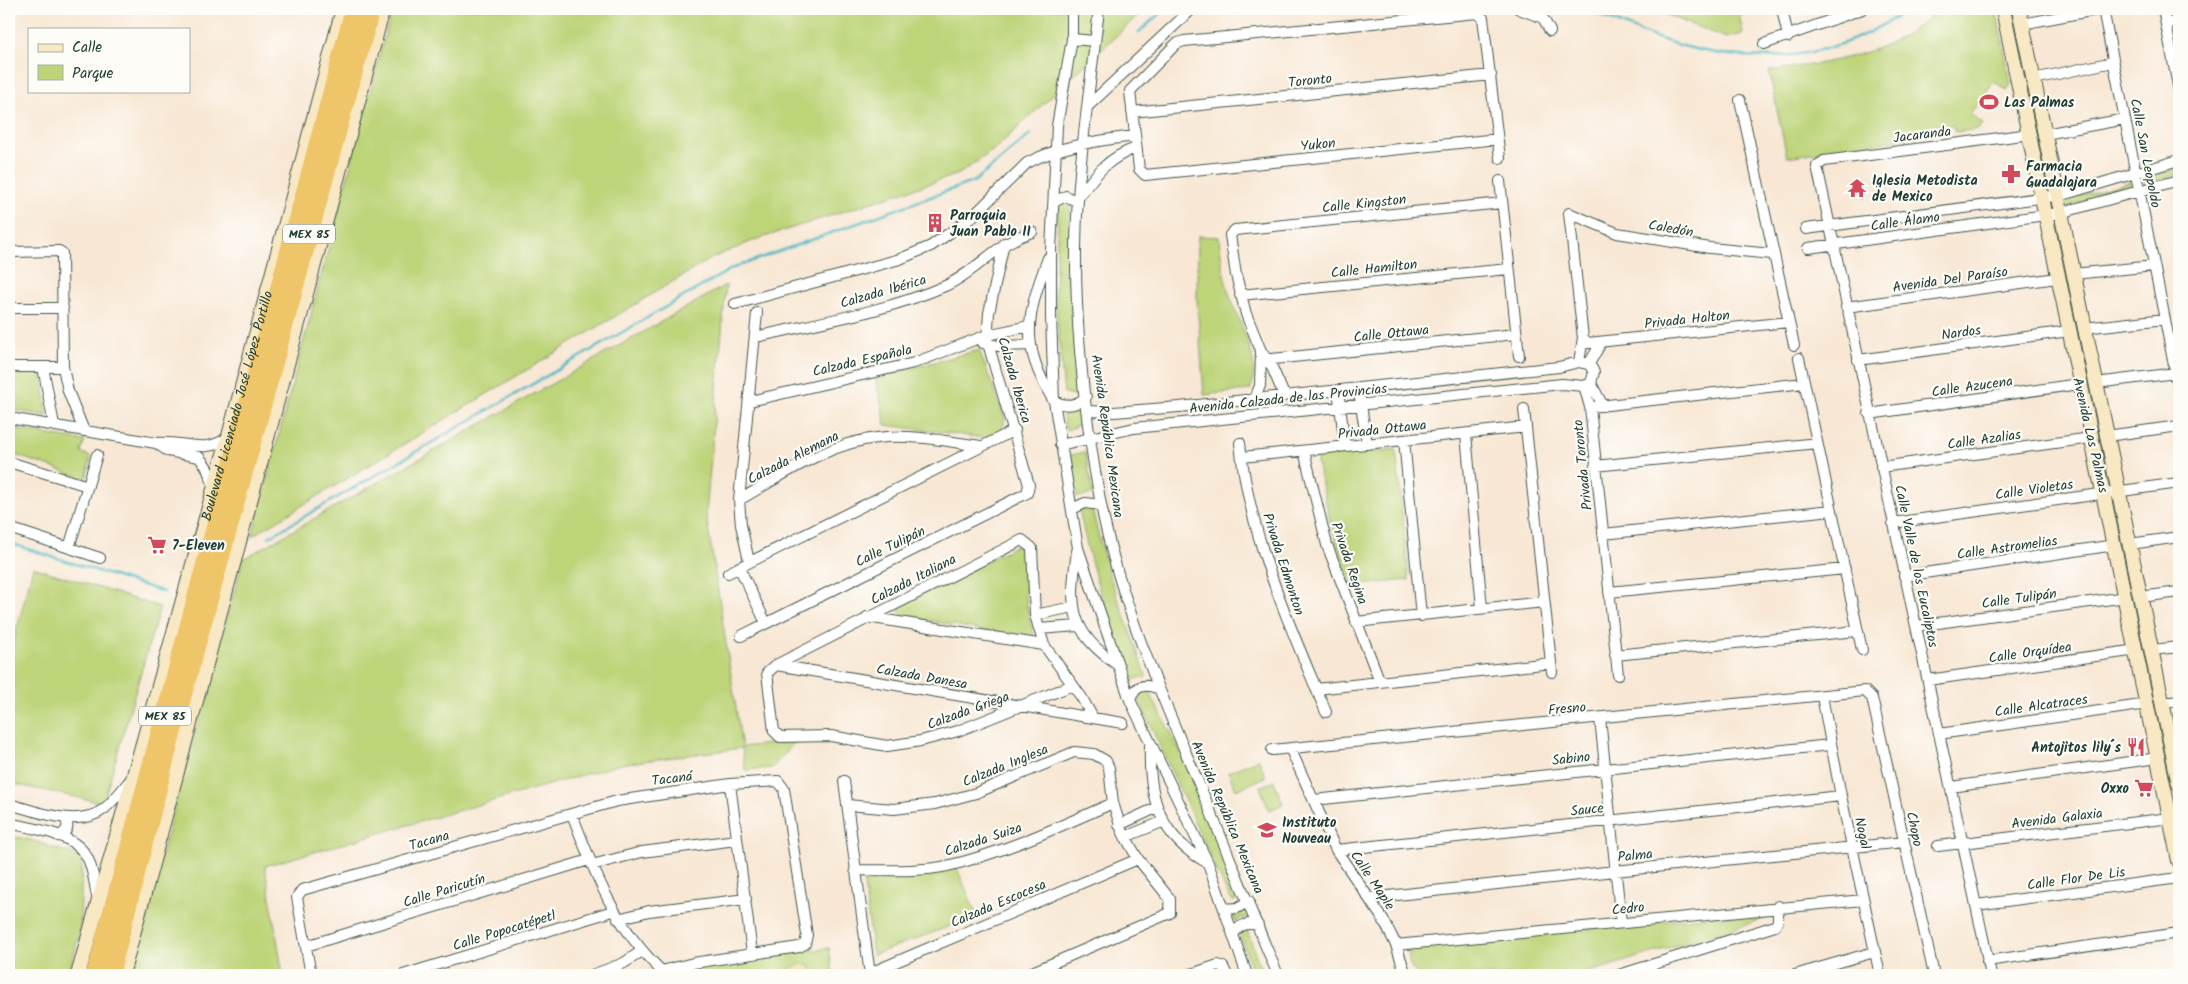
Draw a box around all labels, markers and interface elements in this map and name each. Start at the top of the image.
legend [28,28,190,92]
text: Calle [72,36,102,60]
text: Parque [72,62,113,86]
street label: Toronto [1287,68,1333,94]
sports icon: Las Palmas [1978,91,2000,113]
place label: Las Palmas [2004,92,2075,114]
street label: Calle San Leopoldo [2124,97,2166,210]
street label: Jacaranda [1892,121,1952,149]
street label: Yukon [1299,132,1337,158]
place label: Farmacia Guadalajara [2026,156,2097,194]
pharmacy icon: Farmacia Guadalajara [2000,163,2022,185]
place label: Iglesia Metodista de Mexico [1872,170,1978,208]
temple icon: Iglesia Metodista de Mexico [1846,177,1868,199]
street label: Calle Kingston [1321,189,1407,219]
place label: Parroquia Juan Pablo II [950,205,1031,243]
street label: Calle Álamo [1869,206,1941,238]
building icon: Parroquia Juan Pablo II [924,212,946,234]
street label: Caledón [1647,214,1695,244]
road number: MEX 85 [283,224,335,243]
street label: Calle Hamilton [1330,254,1418,284]
street label: Avenida Del Paraíso [1891,261,2009,299]
street label: Calzada Ibérica [838,269,929,315]
street label: Boulevard Licenciado José López Portillo [196,288,279,524]
street label: Privada Halton [1643,305,1731,335]
street label: Calle Ottawa [1352,319,1430,349]
street label: Nardos [1940,319,1982,347]
street label: Calzada Iberica [991,334,1037,426]
street label: Calzada Española [810,339,914,383]
street label: Avenida República Mexicana [1085,353,1129,519]
street label: Calle Azucena [1930,370,2014,404]
street label: Avenida Las Palmas [2066,375,2114,495]
street label: Avenida Calzada de las Provincias [1188,378,1388,420]
street label: Privada Ottawa [1337,414,1428,446]
street label: Privada Toronto [1567,418,1599,511]
street label: Calle Azalias [1946,424,2022,456]
street label: Calzada Alemana [744,425,843,490]
street label: Calle Violetas [1994,474,2075,506]
street label: Calle Valle de los Eucaliptos [1888,483,1944,650]
street label: Privada Edmonton [1256,510,1310,618]
street label: Privada Regina [1325,519,1373,607]
street label: Calle Tulipán [852,520,929,573]
street label: Calle Astromelias [1955,530,2059,566]
supermarket icon: 7-Eleven [146,534,168,556]
place label: 7-Eleven [172,535,225,557]
street label: Calzada Italiana [867,549,960,611]
street label: Calle Tulipán [1980,583,2058,615]
street label: Calle Orquídea [1987,636,2073,670]
street label: Calzada Danesa [875,658,969,696]
street label: Calzada Griega [924,686,1013,736]
street label: Calle Alcatraces [1993,689,2089,723]
street label: Fresno [1547,696,1587,722]
road number: MEX 85 [139,706,191,726]
restaurant icon: Antojitos lily´s [2125,736,2147,758]
street label: Avenida República Mexicana [1185,737,1269,897]
place label: Antojitos lily´s [2031,737,2121,759]
street label: Calzada Inglesa [959,739,1052,793]
street label: Sabino [1551,746,1591,772]
street label: Tacaná [650,765,695,792]
supermarket icon: Oxxo [2133,777,2155,799]
place label: Oxxo [2101,778,2130,800]
street label: Sauce [1569,797,1605,823]
street label: Avenida Galaxia [2010,802,2104,835]
street label: Chopo [1900,810,1928,849]
place label: Instituto Nouveau [1282,812,1337,850]
street label: Nogal [1848,815,1876,852]
street label: Calzada Suiza [942,817,1025,863]
school or university icon: Instituto Nouveau [1256,819,1278,841]
street label: Tacana [407,825,452,857]
street label: Palma [1616,843,1654,869]
street label: Calle Maple [1344,846,1401,915]
street label: Calle Flor De Lis [2026,861,2127,897]
street label: Calle Paricutín [400,868,488,914]
street label: Calzada Escocesa [947,874,1050,934]
street label: Cedro [1611,896,1645,922]
street label: Calle Popocatépetl [450,905,559,957]

